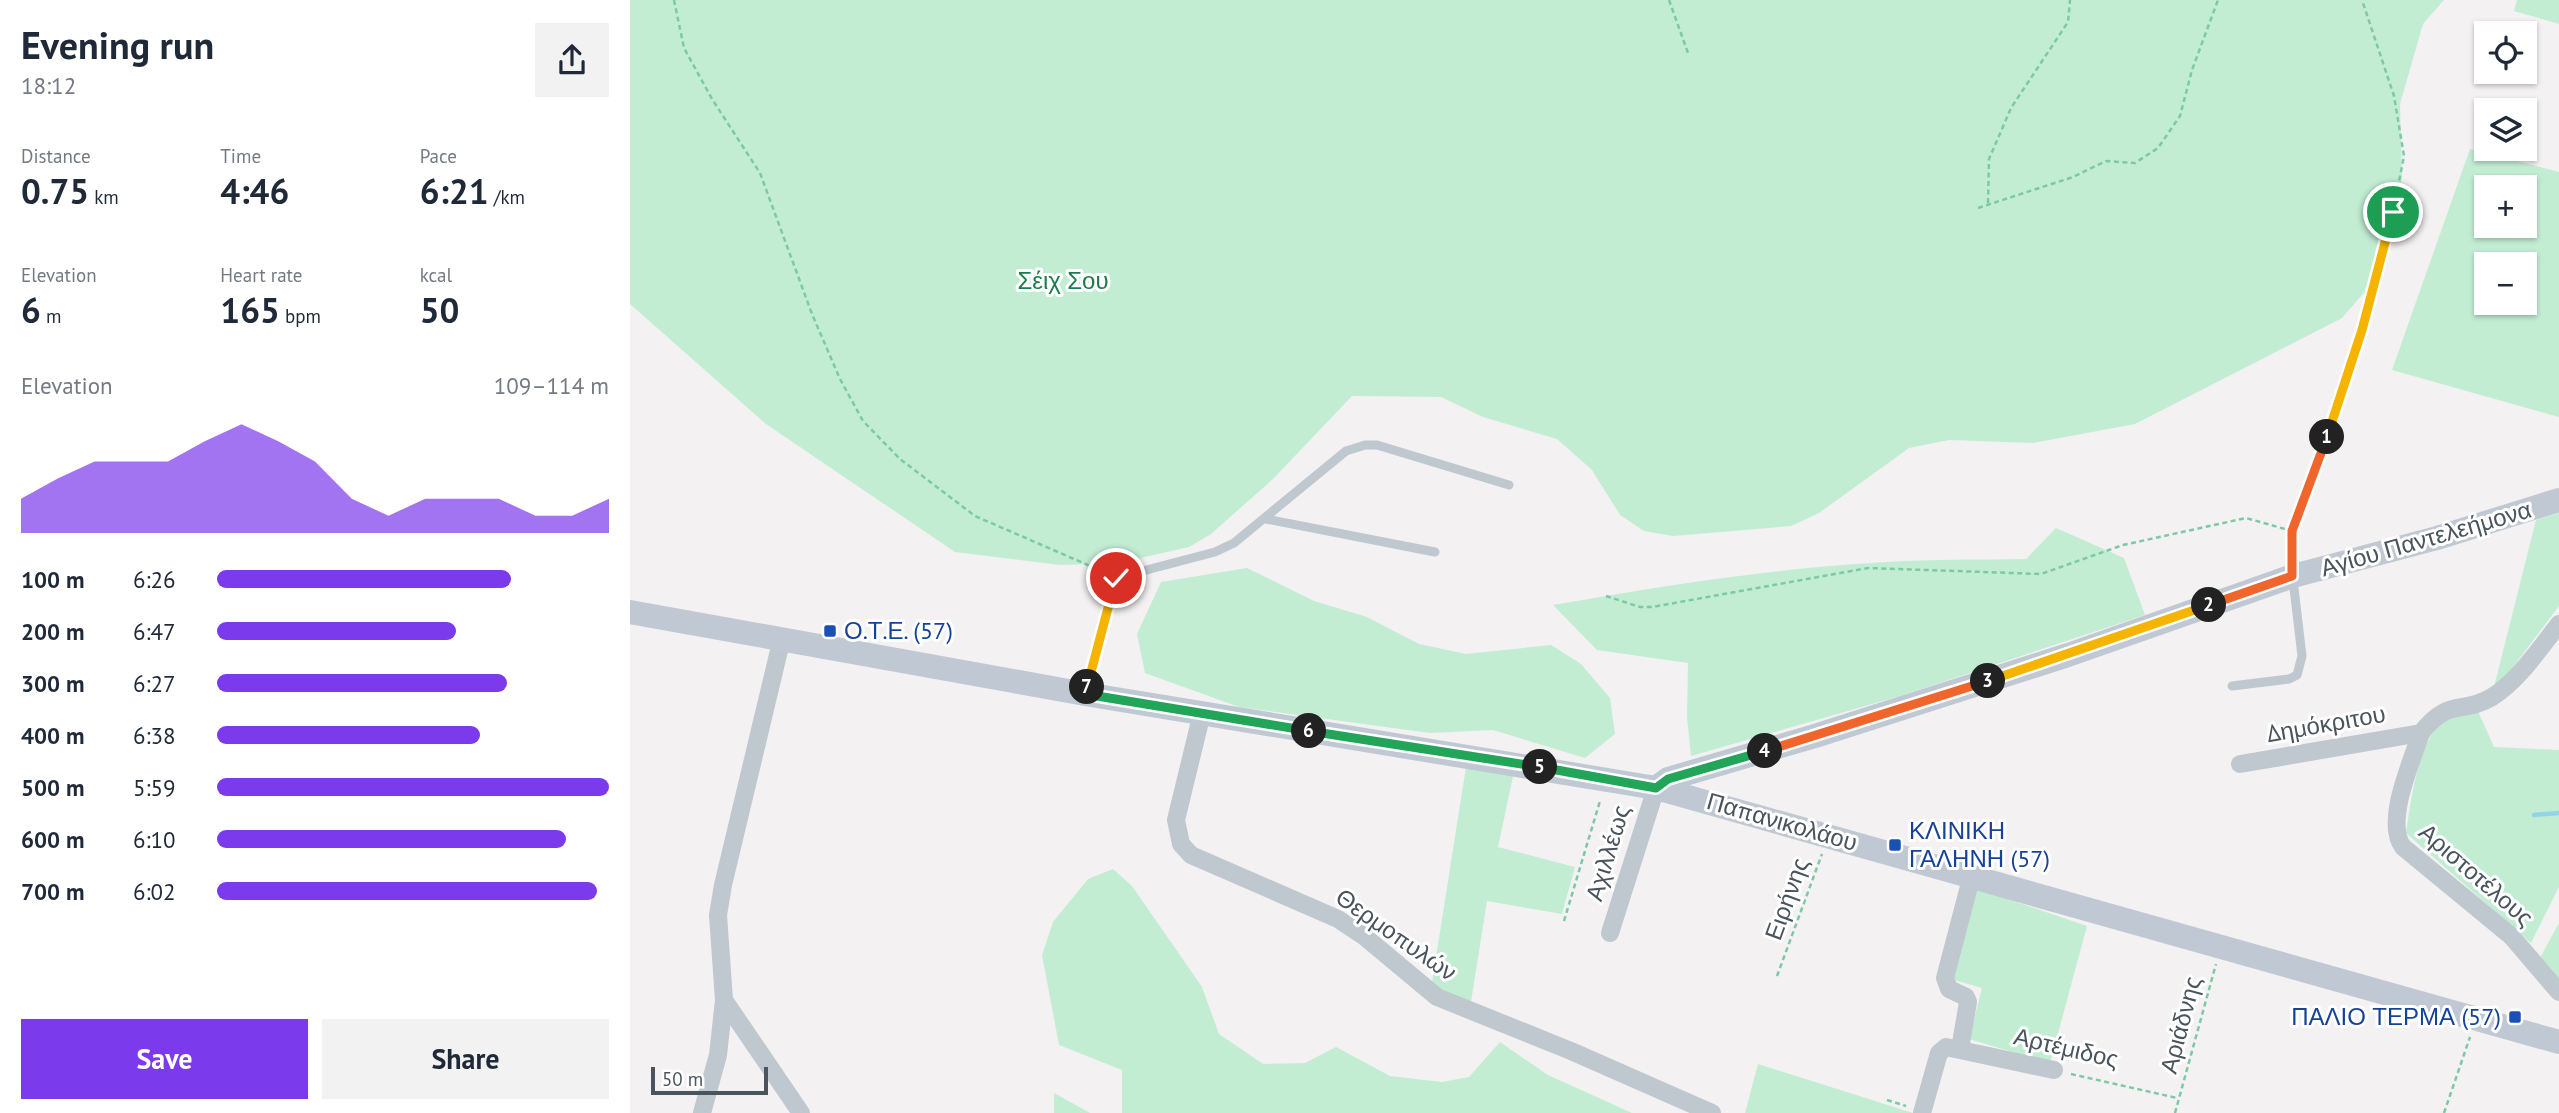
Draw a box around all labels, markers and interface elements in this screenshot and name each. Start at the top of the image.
text: Evening run [21,20,214,69]
map controls [2474,21,2537,315]
button: locate [2474,21,2537,84]
button: share [535,23,609,97]
text: 18:12 [21,71,76,100]
button: layers [2474,98,2537,161]
text: Distance [21,144,91,168]
text: Time [220,144,261,168]
text: Pace [420,144,457,168]
text: 0.75 [21,168,89,214]
text: 4:46 [220,168,289,214]
text: 6:21 [420,168,489,214]
button: + [2474,175,2537,238]
pin [2363,182,2423,242]
text: km [89,185,119,209]
text: /km [489,185,525,209]
icon: arrive [2374,193,2412,231]
button: − [2474,252,2537,315]
text: Elevation [21,263,97,287]
text: Heart rate [220,263,302,287]
text: kcal [420,263,452,287]
park label: Σέιχ Σου [1017,265,1109,296]
text: 6 [21,287,41,333]
text: 165 [220,287,280,333]
text: 50 [420,287,459,333]
text: m [41,304,61,328]
text: bpm [280,304,321,328]
text: Elevation [21,371,113,400]
text: 109–114 m [494,371,609,400]
pin: 1 [2310,420,2344,454]
text: 1 [2321,424,2332,448]
street label: Αγίου Παντελεήμονα [2317,494,2535,583]
pin [1086,548,1146,608]
icon: check [1097,559,1135,597]
text: 100 m [21,565,84,594]
text: 6:26 [133,565,176,594]
pin: 2 [2192,588,2226,622]
text: 2 [2203,592,2214,616]
place label: Ο.Τ.Ε. (57) [844,615,953,646]
text: 200 m [21,617,84,646]
text: 6:47 [133,617,176,646]
marker: Ο.Τ.Ε. (57) [822,623,838,639]
pin: 3 [1970,664,2006,698]
text: 3 [1982,668,1993,692]
text: 300 m [21,669,84,698]
text: 6:27 [133,669,176,698]
pin: 7 [1070,670,1105,704]
text: 7 [1081,674,1092,698]
street label: Δημόκριτου [2264,698,2388,749]
pin: 6 [1292,714,1326,748]
text: 6 [1303,718,1314,742]
text: 400 m [21,721,84,750]
text: 6:38 [133,721,176,750]
pin: 4 [1748,734,1782,768]
text: 4 [1759,738,1770,762]
pin: 5 [1522,750,1558,784]
text: 5 [1534,754,1545,778]
text: 500 m [21,773,84,802]
text: 5:59 [133,773,176,802]
street label: Παπανικολάου [1703,785,1861,858]
street label: Αχιλλέως [1578,801,1637,904]
place label: ΚΛΙΝΙΚΗ ΓΑΛΗΝΗ (57) [1909,815,2050,874]
street label: Αριστοτέλους [2413,816,2540,933]
text: 600 m [21,825,84,854]
text: 6:10 [133,825,176,854]
marker: ΚΛΙΝΙΚΗ ΓΑΛΗΝΗ (57) [1887,837,1903,853]
street label: Ειρήνης [1757,853,1816,944]
text: 700 m [21,877,84,906]
text: 6:02 [133,877,176,906]
street label: Θερμοπυλών [1330,881,1463,988]
street label: Αριάδνης [2153,973,2208,1077]
place label: ΠΑΛΙΟ ΤΕΡΜΑ (57) [2291,1001,2501,1032]
marker: ΠΑΛΙΟ ΤΕΡΜΑ (57) [2507,1009,2523,1025]
button: Save [21,1019,308,1099]
button: Share [322,1019,609,1099]
street label: Αρτέμιδος [2011,1020,2121,1075]
scale bar [651,1064,768,1096]
text: 50 m [662,1067,703,1091]

